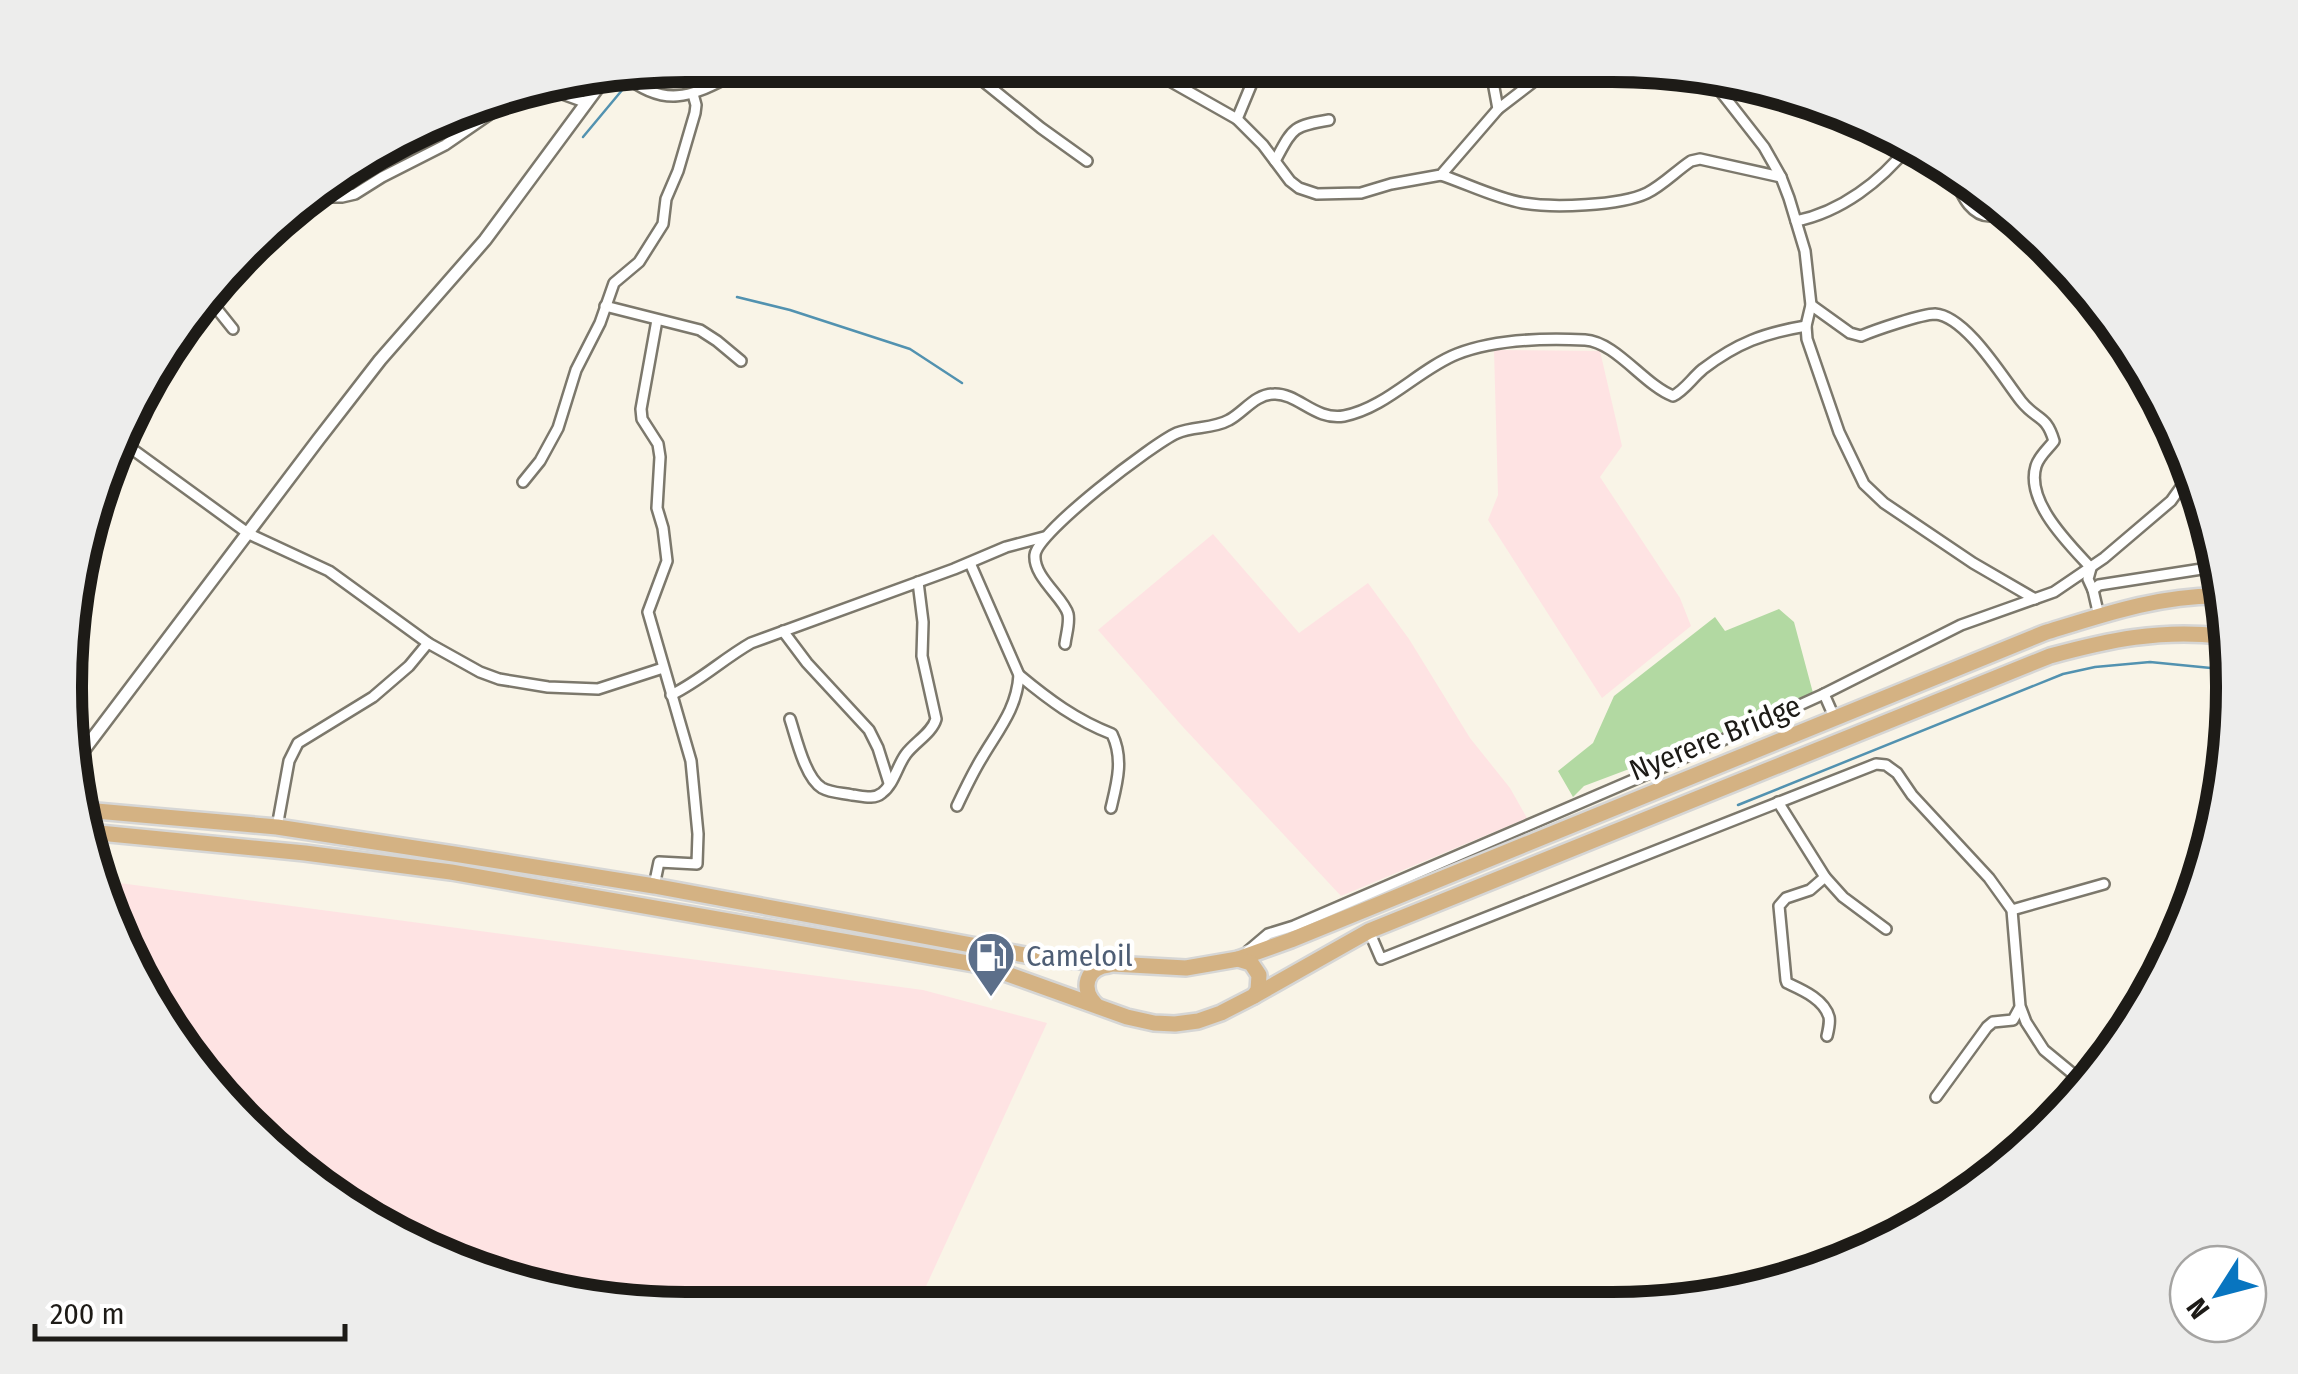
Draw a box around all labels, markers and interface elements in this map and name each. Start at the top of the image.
street label: Nyerere Bridge [1624,687,1806,789]
fuel station icon: Cameloil [965,930,1017,998]
place label: Cameloil [1026,938,1133,974]
north arrow [2168,1244,2268,1344]
scale bar [35,1279,345,1341]
text: N [2180,1292,2216,1325]
text: 200 m [50,1296,125,1332]

